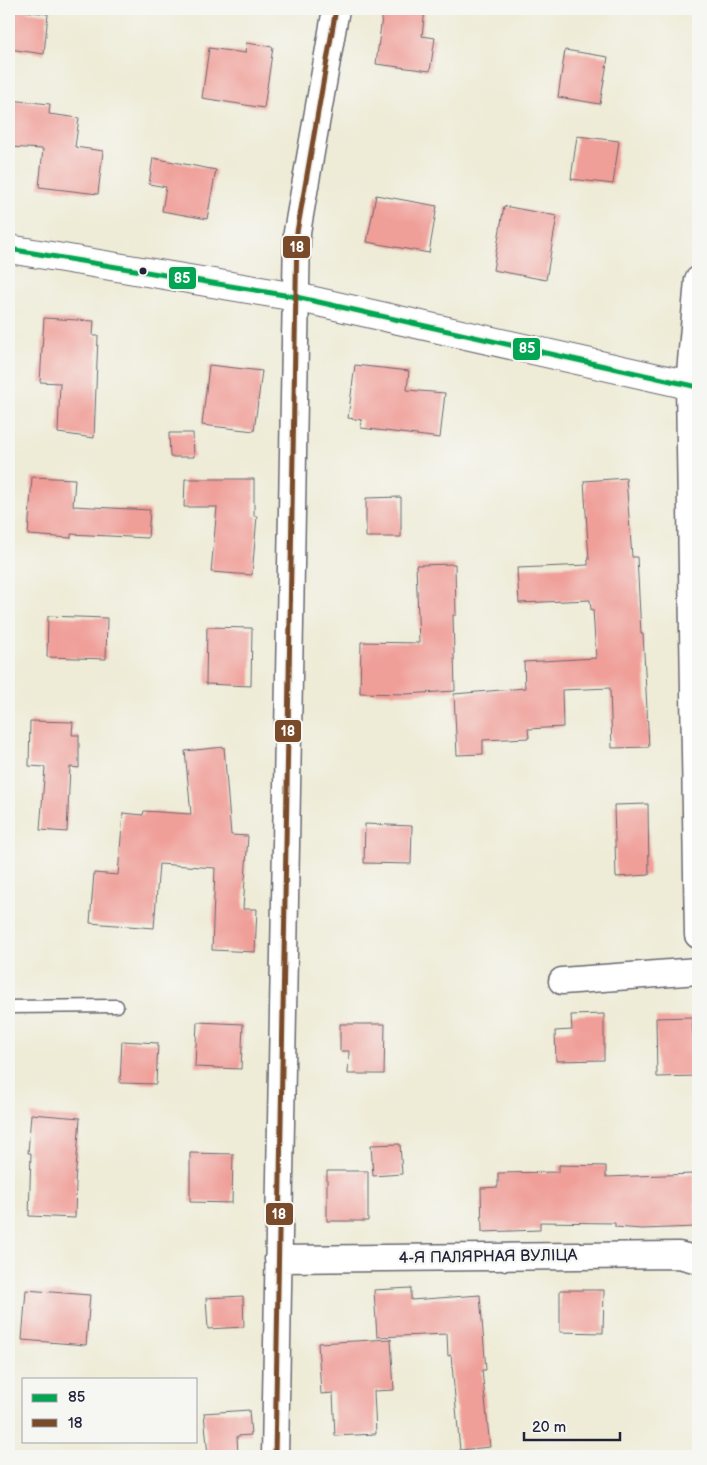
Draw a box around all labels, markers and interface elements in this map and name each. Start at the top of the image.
line badge: 18 [282,235,311,259]
text: 18 [290,239,304,256]
unlabelled marker [138,266,148,276]
line badge: 85 [168,266,197,290]
text: 85 [174,270,190,287]
line badge: 85 [512,337,541,361]
text: 85 [519,340,535,357]
line badge: 18 [274,719,302,743]
text: 18 [281,723,295,740]
line badge: 18 [265,1202,294,1226]
text: 18 [272,1206,286,1223]
street label: 4-Я ПАЛЯРНАЯ ВУЛІЦА [398,1246,578,1268]
legend [22,1378,198,1442]
text: 85 [68,1388,85,1407]
scale bar [524,1410,621,1442]
text: 18 [68,1414,83,1433]
text: 20 m [532,1418,566,1437]

